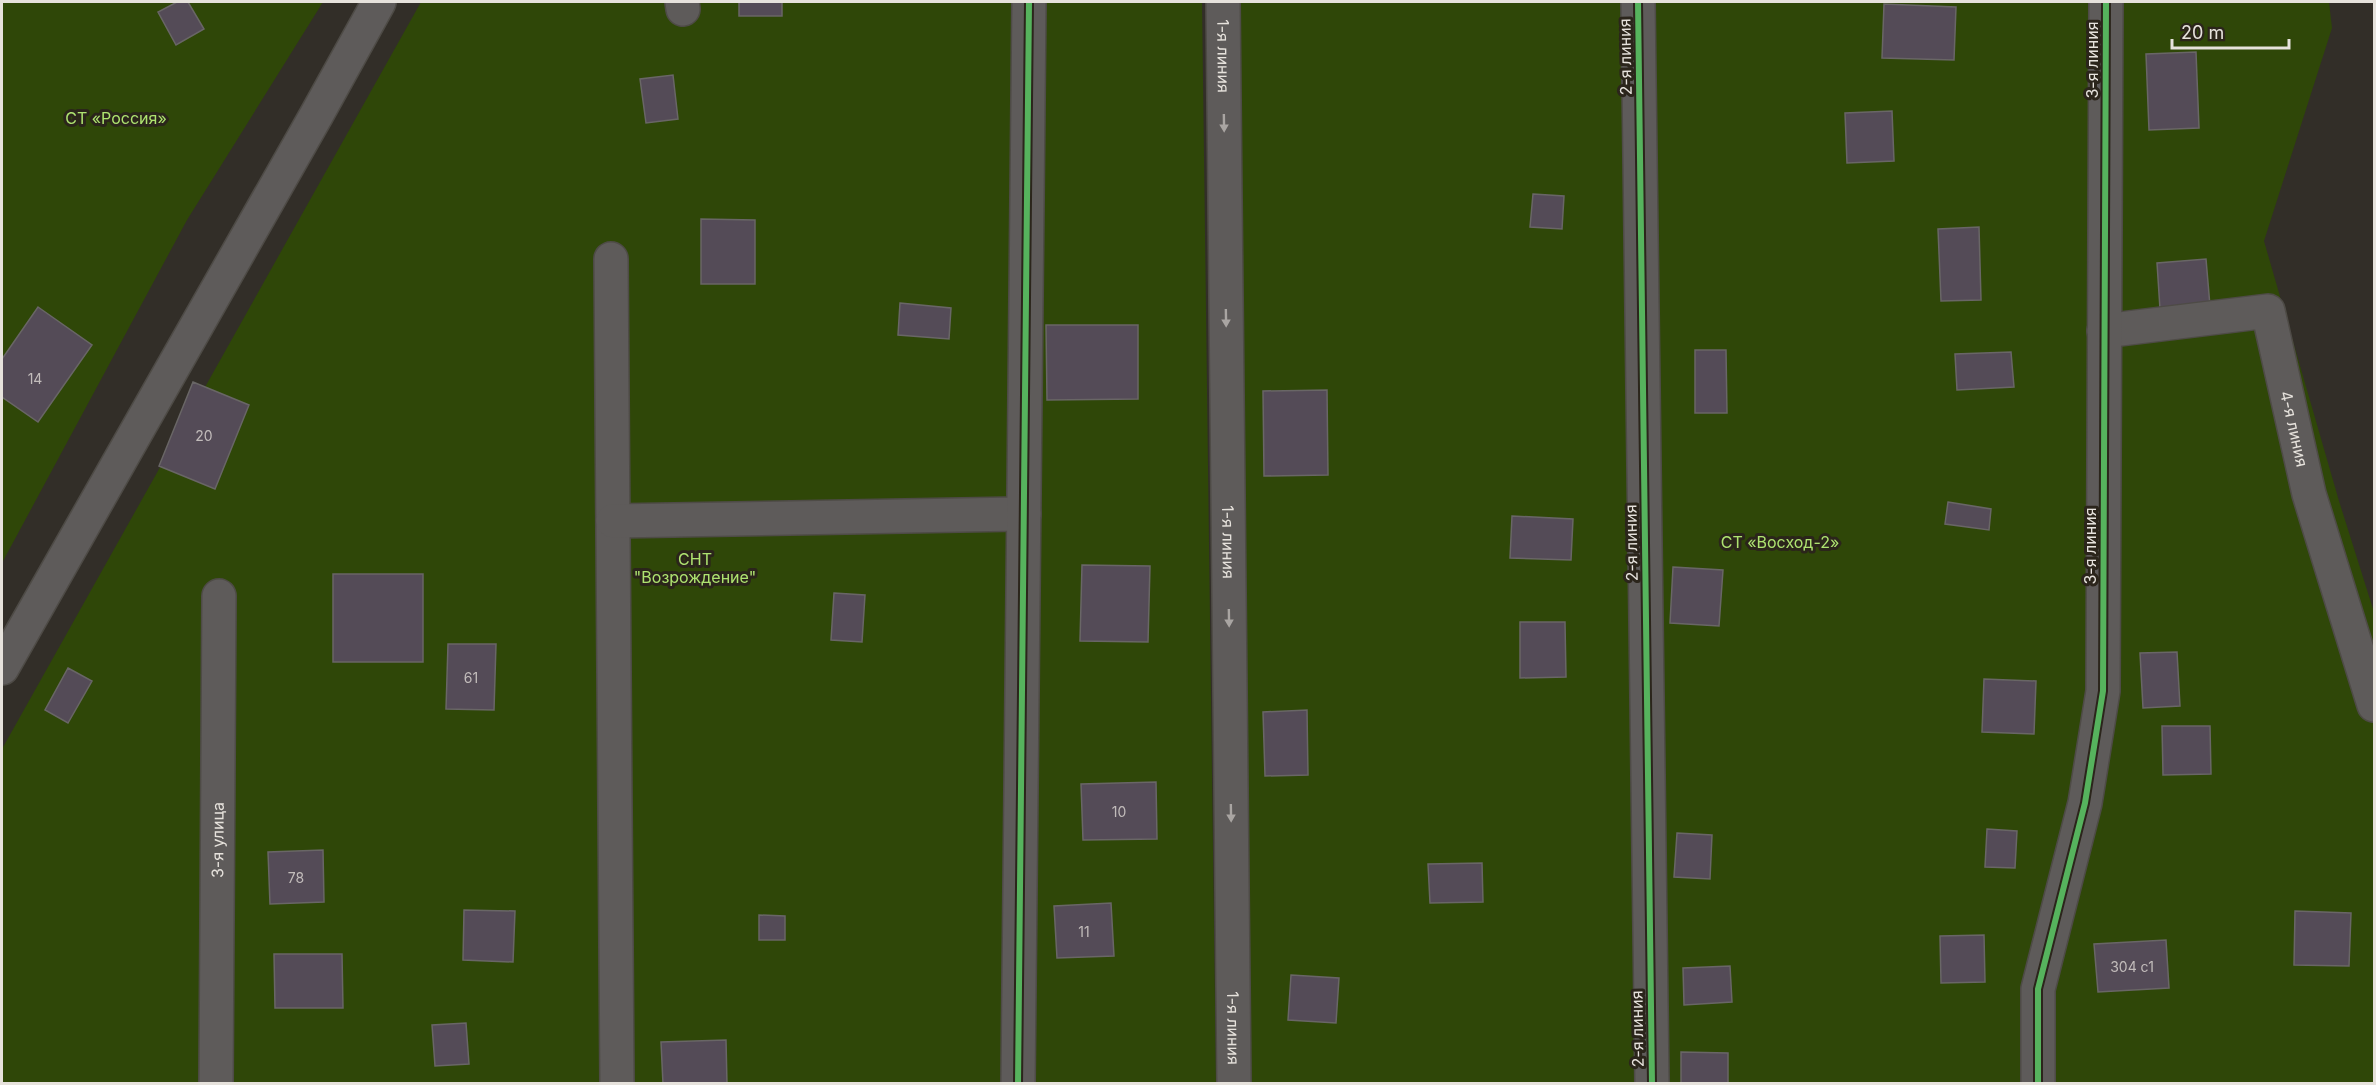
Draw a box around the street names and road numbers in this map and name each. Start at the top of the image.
street label: 2-я линия [1614,18,1636,96]
street label: 1-я линия [1213,19,1234,93]
street label: 3-я линия [2082,21,2102,99]
street label: 4-я линия [2276,389,2313,469]
street label: 2-я линия [1620,504,1642,582]
street label: 1-я линия [1218,505,1239,579]
street label: 3-я линия [2080,507,2100,585]
street label: 3-я улица [207,802,228,878]
street label: 2-я линия [1626,990,1648,1068]
street label: 1-я линия [1223,991,1244,1065]

